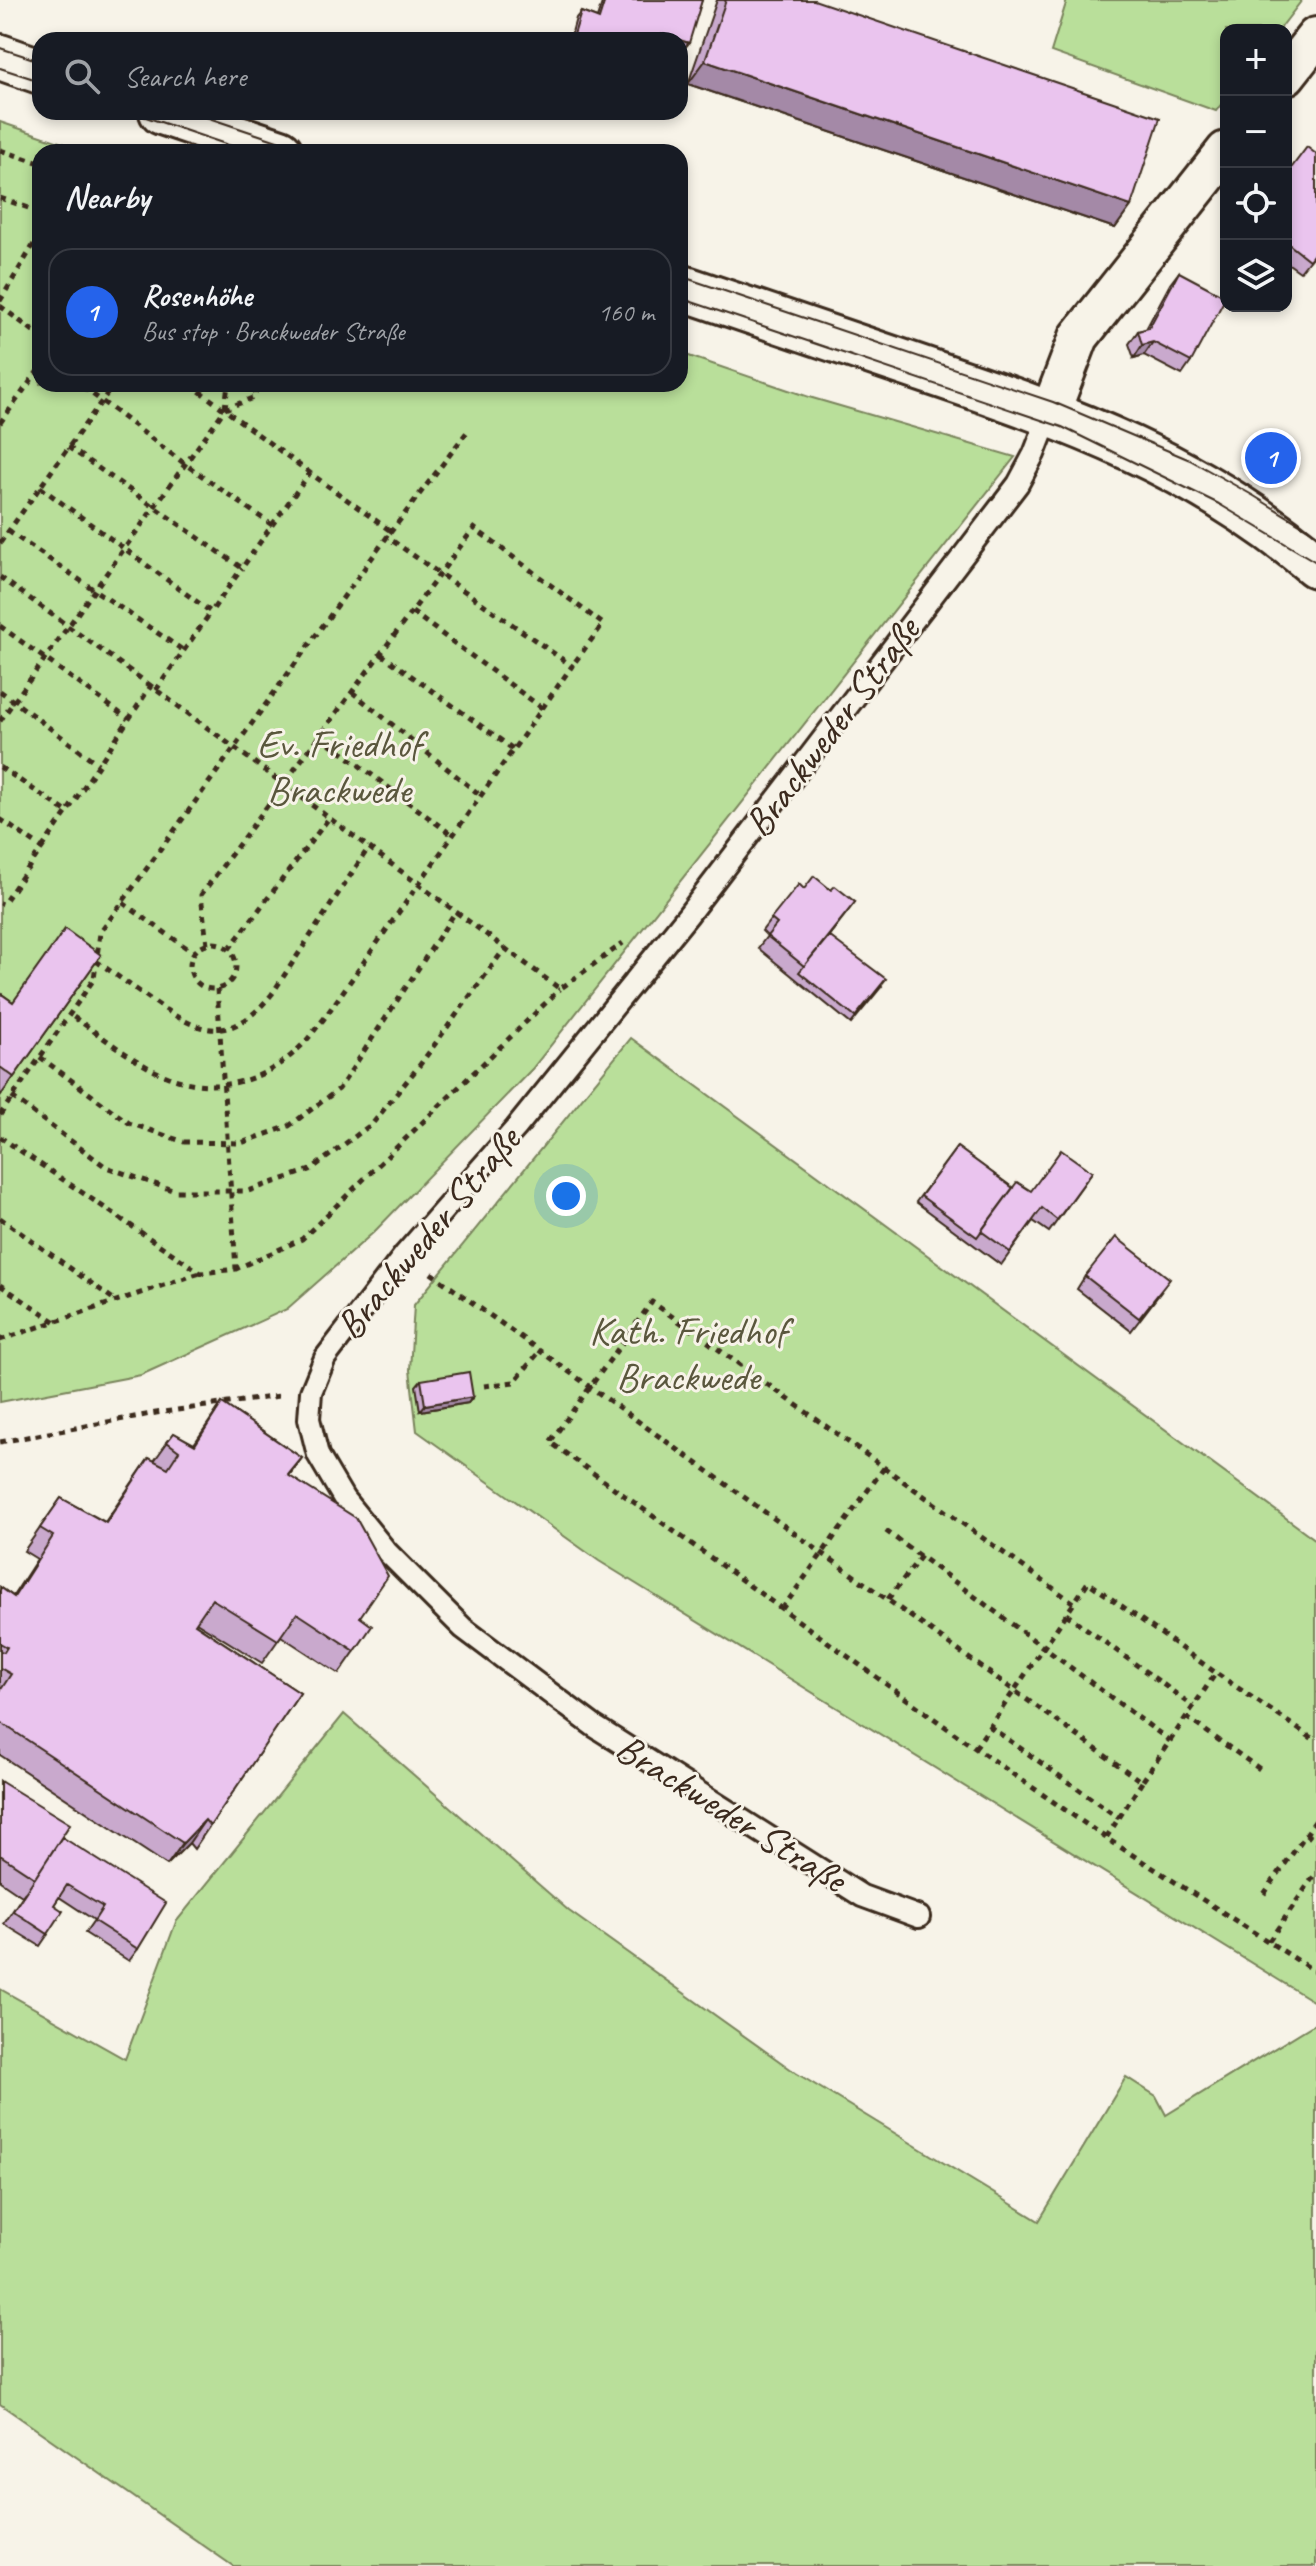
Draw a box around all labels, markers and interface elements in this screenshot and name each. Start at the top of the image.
map controls [1220,24,1292,312]
button: + [1220,24,1292,96]
search box [32,32,688,120]
icon: search [60,54,104,98]
text: Search here [124,57,246,95]
button: − [1220,96,1292,168]
button: locate [1220,168,1292,240]
text: Nearby [64,175,150,218]
button: layers [1220,240,1292,312]
text: Rosenhöhe [142,277,252,315]
text: 1 [86,296,98,329]
text: 160 m [598,296,654,329]
text: Bus stop · Brackweder Straße [142,315,404,348]
pin: 1 [1245,428,1297,488]
street label: Brackweder Straße [733,605,933,847]
park label: Ev. Friedhof Brackwede [257,719,429,815]
street label: Brackweder Straße [325,1114,533,1349]
your location [546,1176,586,1216]
park label: Kath. Friedhof Brackwede [589,1306,795,1402]
street label: Brackweder Straße [607,1722,858,1905]

